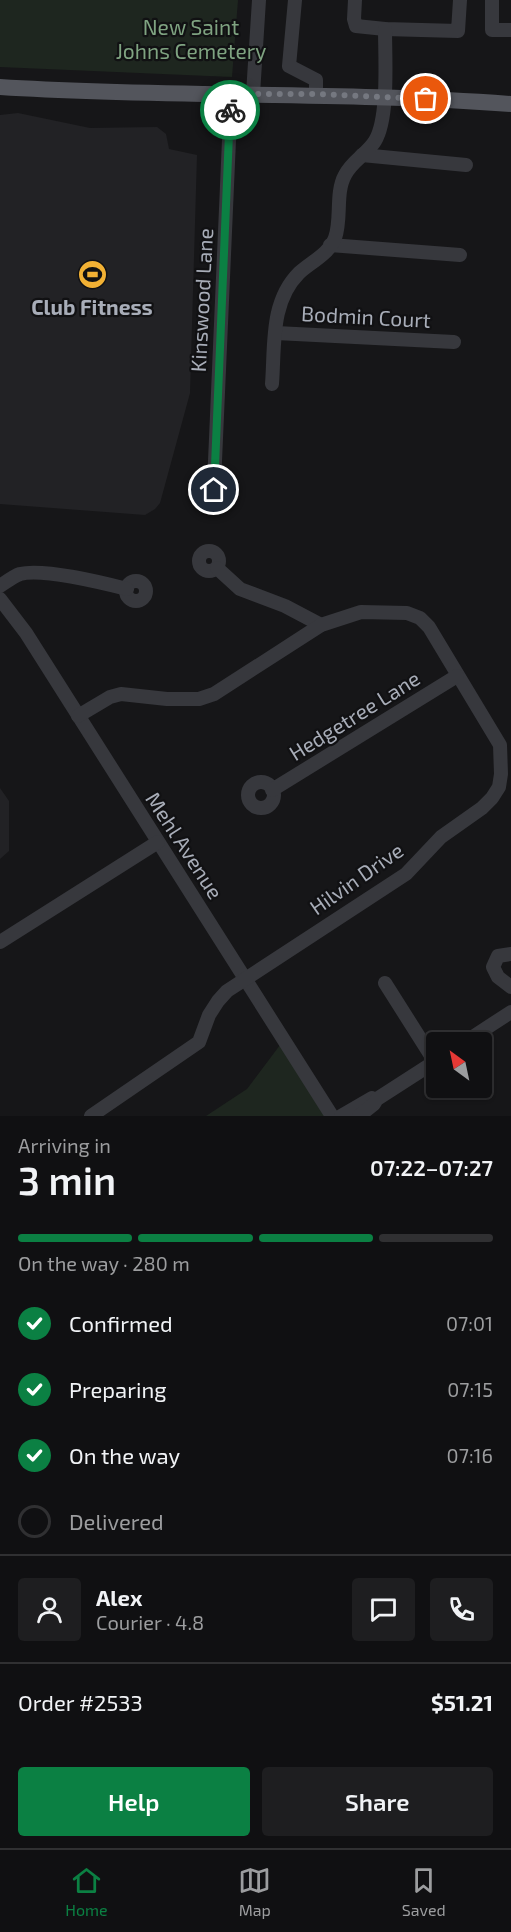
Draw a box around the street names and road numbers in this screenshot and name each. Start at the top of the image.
street label: Kinswood Lane [185,227,217,373]
street label: Bodmin Court [301,300,431,332]
street label: Hedgetree Lane [284,665,424,765]
street label: Mehl Avenue [141,787,229,903]
street label: Hilvin Drive [305,837,407,919]

